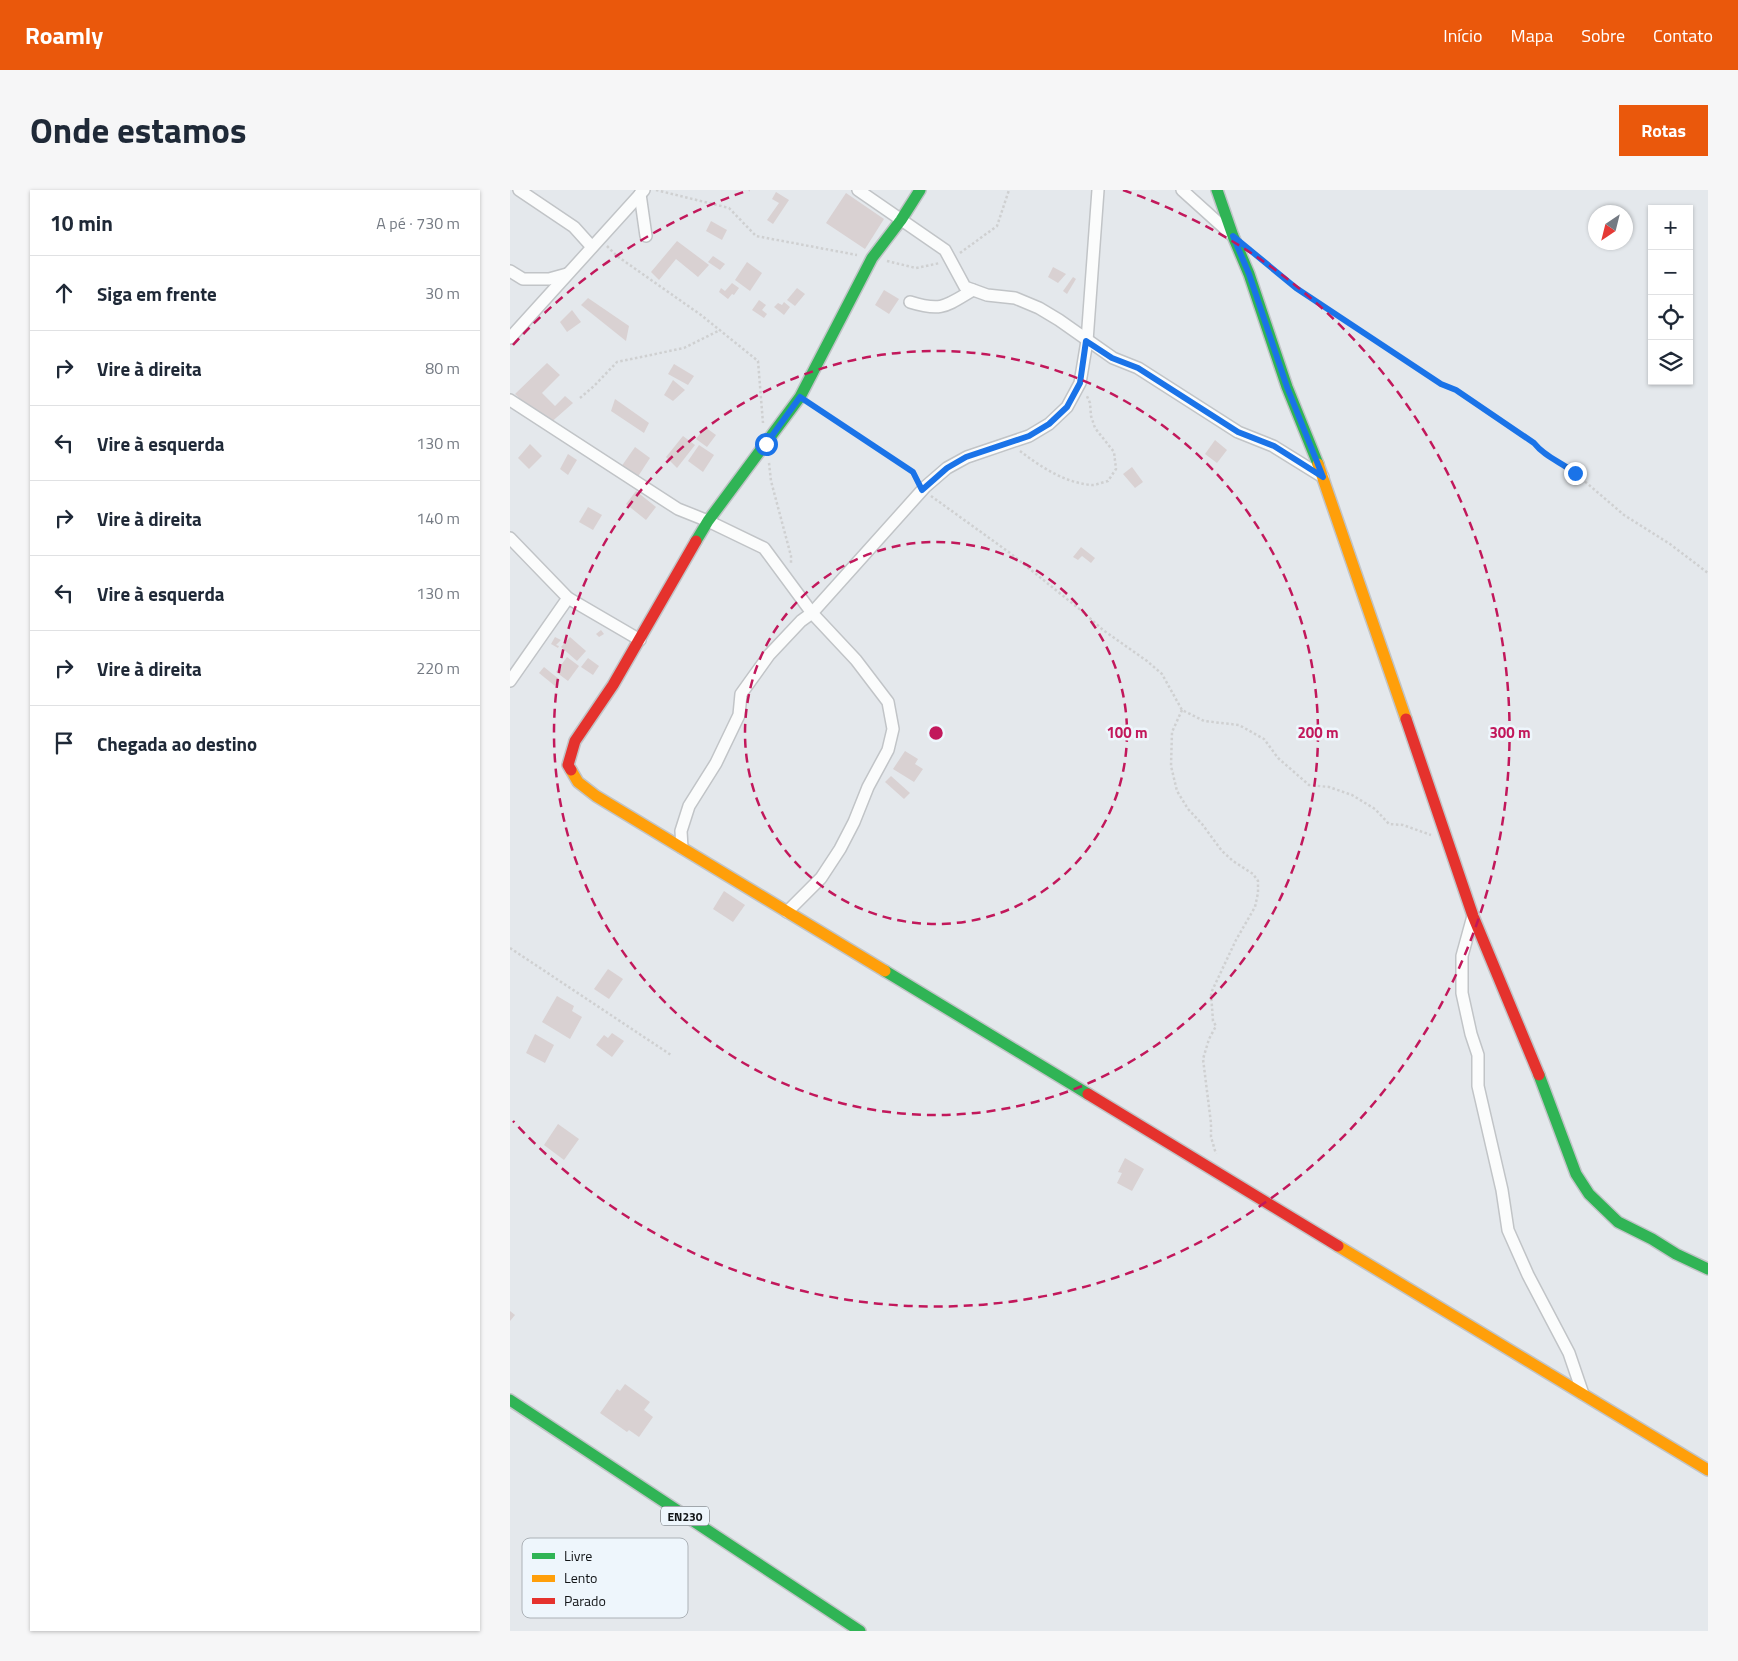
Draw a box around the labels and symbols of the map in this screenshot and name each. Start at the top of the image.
north arrow [1588,205,1633,250]
route start [755,433,778,456]
route end [1564,462,1587,485]
text: 100 m [1106,721,1148,744]
text: 200 m [1297,721,1339,744]
text: 300 m [1489,721,1531,744]
centre of rings [927,724,945,742]
road number: EN230 [661,1506,709,1525]
legend [522,1538,688,1618]
text: Livre [564,1545,592,1566]
text: Lento [564,1567,598,1588]
text: Parado [564,1590,606,1611]

